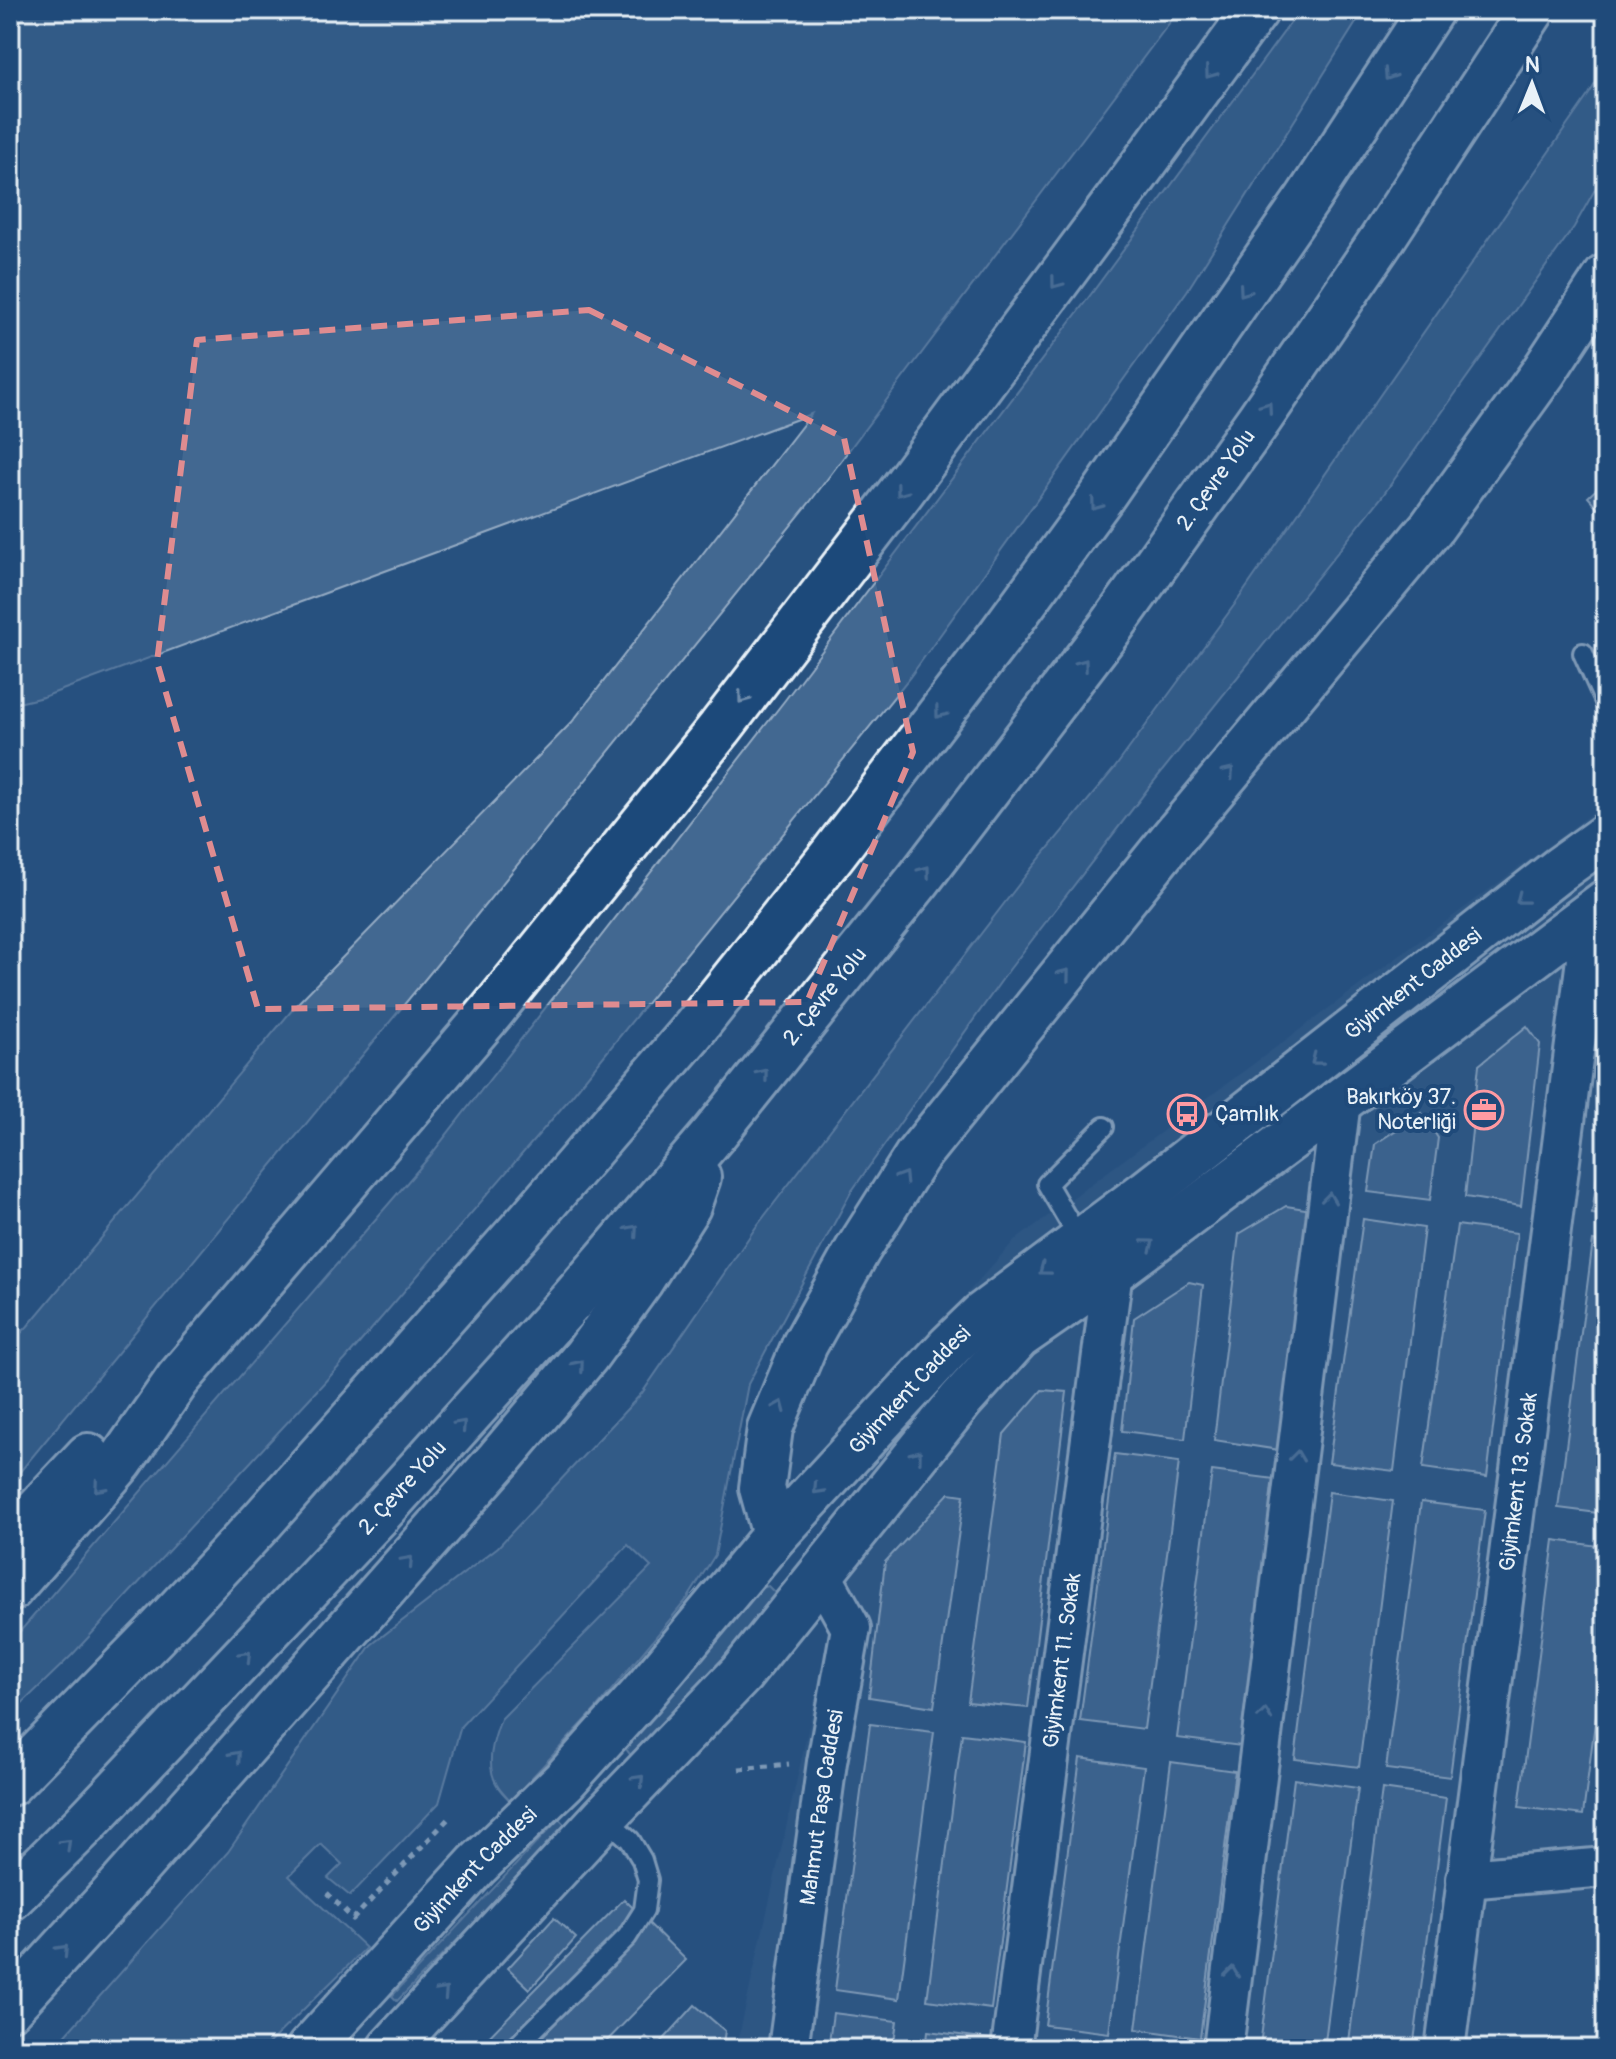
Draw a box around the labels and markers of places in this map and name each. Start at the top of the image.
place label: Bakırköy 37. Noterliği [1346,1083,1456,1136]
office icon: Bakırköy 37. Noterliği [1463,1089,1505,1131]
bus stop icon: Çamlık [1166,1093,1208,1135]
place label: Çamlık [1215,1100,1279,1128]

